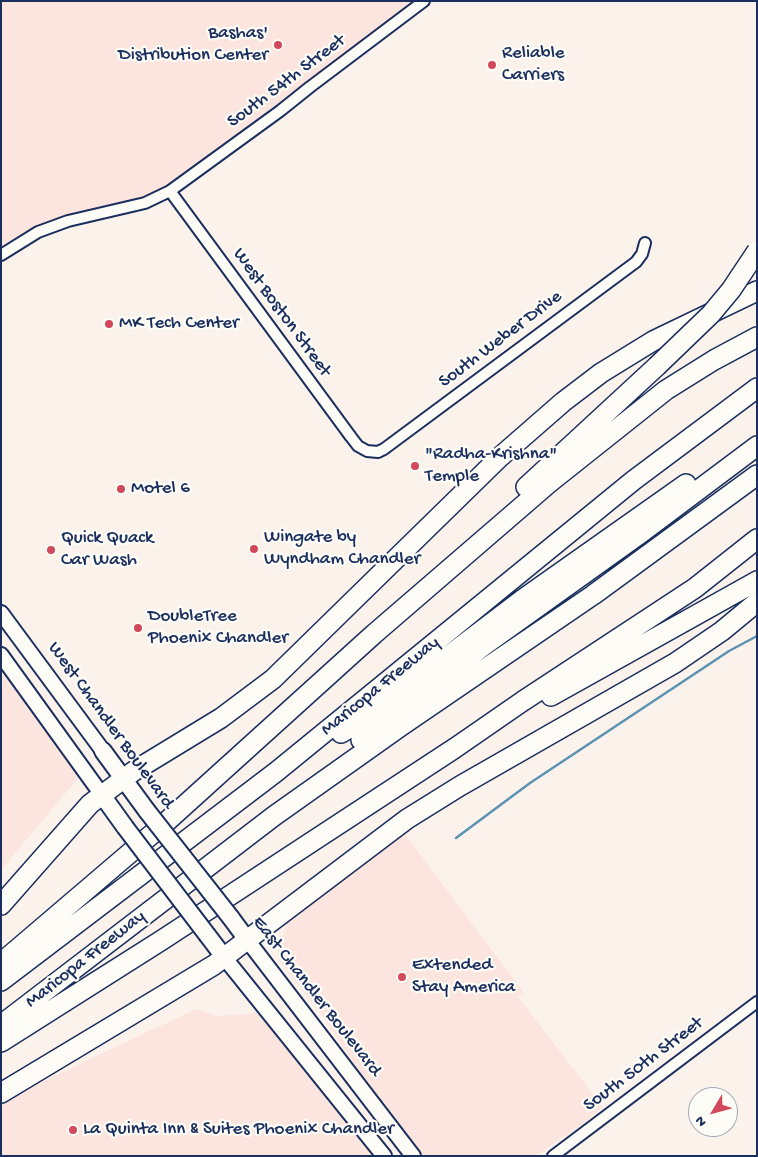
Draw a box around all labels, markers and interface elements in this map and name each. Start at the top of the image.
place label: Bashas' Distribution Center [118,23,268,67]
street label: South 54th Street [223,30,351,134]
marker: Bashas' Distribution Center [272,39,284,51]
place label: Reliable Carriers [502,43,565,87]
marker: Reliable Carriers [486,59,498,71]
street label: West Boston Street [227,244,335,382]
street label: South Weber Drive [435,286,567,394]
place label: MK Tech Center [119,313,239,335]
marker: MK Tech Center [103,318,115,330]
place label: "Radha-Krishna" Temple [425,444,557,488]
marker: "Radha-Krishna" Temple [409,460,421,472]
place label: Motel 6 [131,478,190,500]
marker: Motel 6 [115,483,127,495]
place label: Wingate by Wyndham Chandler [264,527,420,571]
place label: Quick Quack Car Wash [61,528,153,572]
marker: Wingate by Wyndham Chandler [248,543,260,555]
marker: Quick Quack Car Wash [45,544,57,556]
place label: DoubleTree Phoenix Chandler [148,606,288,650]
marker: DoubleTree Phoenix Chandler [132,622,144,634]
street label: Maricopa Freeway [317,632,445,742]
street label: West Chandler Boulevard [42,638,178,814]
street label: Maricopa Freeway [21,906,151,1014]
street label: East Chandler Boulevard [246,912,386,1082]
place label: Extended Stay America [412,955,515,999]
marker: Extended Stay America [396,971,408,983]
street label: South 50th Street [580,1013,708,1117]
north arrow [688,1087,738,1137]
text: N [692,1112,711,1129]
place label: La Quinta Inn & Suites Phoenix Chandler [83,1119,394,1141]
marker: La Quinta Inn & Suites Phoenix Chandler [67,1124,79,1136]

